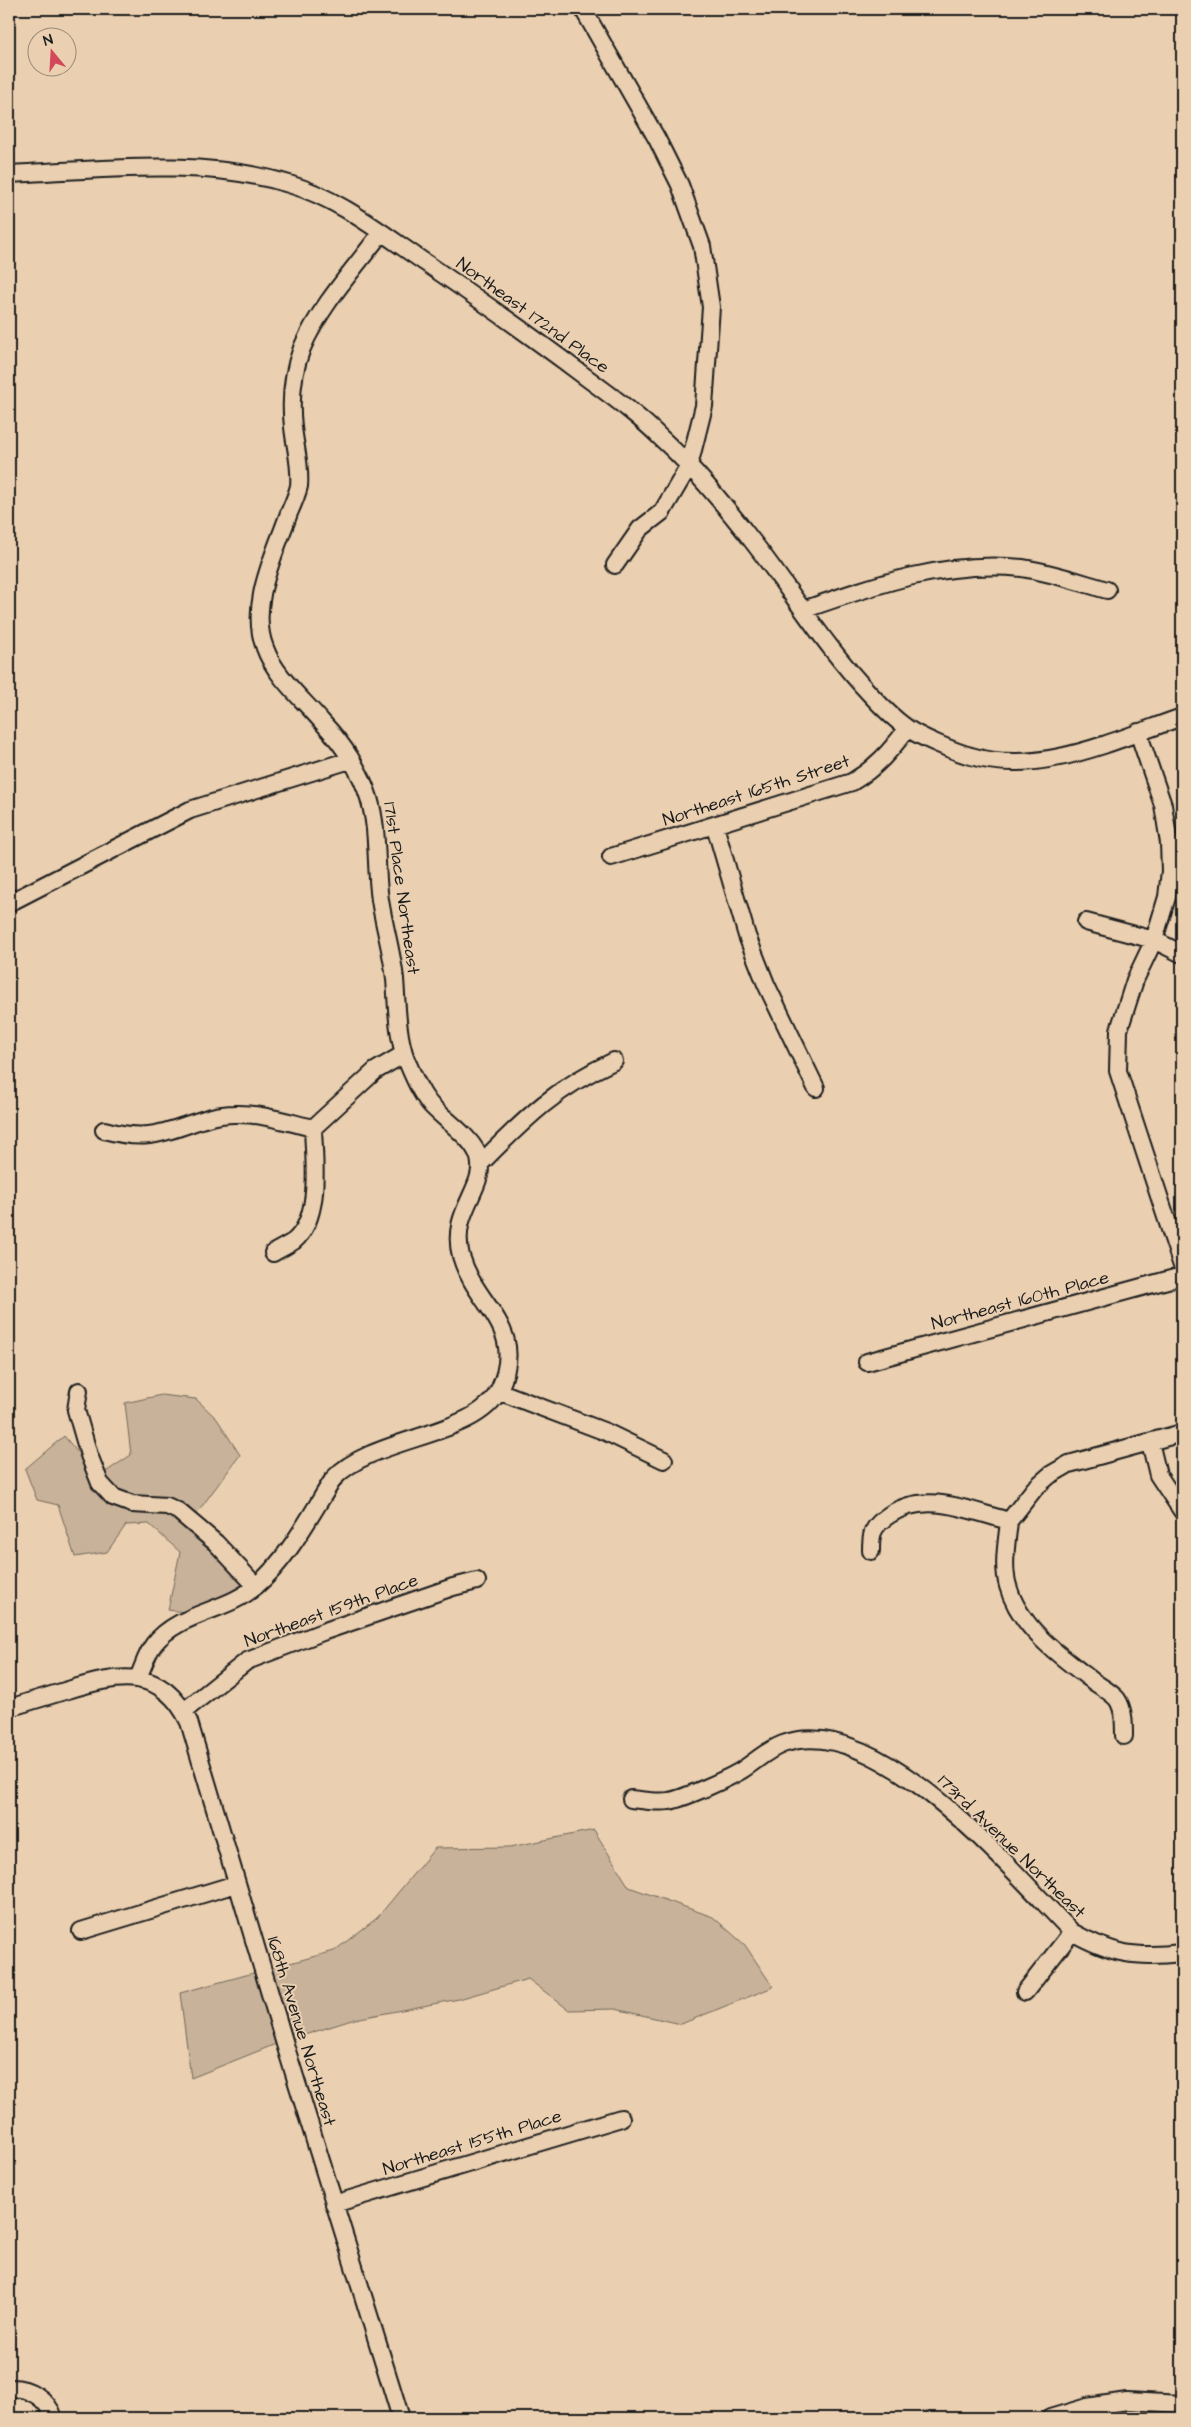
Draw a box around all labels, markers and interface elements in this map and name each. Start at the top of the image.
north arrow [28,28,78,78]
text: N [41,30,56,51]
street label: Northeast 172nd Place [451,251,615,380]
street label: Northeast 165th Street [659,748,854,833]
street label: 171st Place Northeast [377,800,426,977]
street label: Northeast 160th Place [929,1265,1112,1336]
street label: Northeast 159th Place [241,1567,422,1654]
street label: 173rd Avenue Northeast [932,1769,1092,1924]
street label: 168th Avenue Northeast [261,1933,342,2130]
street label: Northeast 155th Place [380,2103,565,2182]

